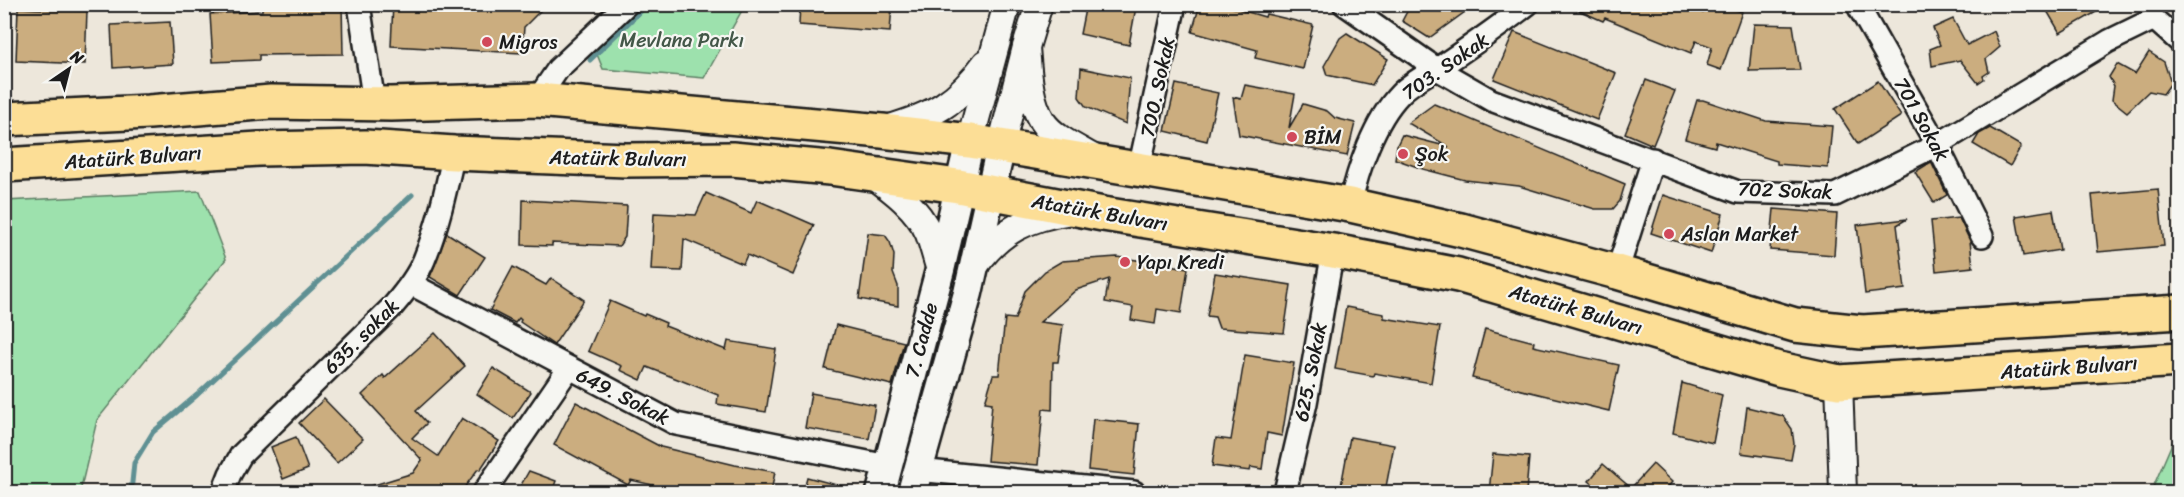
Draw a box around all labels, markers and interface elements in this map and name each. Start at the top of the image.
park label: Mevlana Parkı [620,23,744,58]
street label: 703. Sokak [1394,23,1497,110]
place label: Migros [499,25,558,60]
street label: 700. Sokak [1130,33,1185,141]
marker: Migros [480,35,494,49]
north arrow [39,39,99,99]
text: N [64,41,91,73]
street label: 701 Sokak [1884,71,1959,168]
place label: BİM [1304,120,1342,155]
marker: BİM [1285,130,1299,144]
street label: Atatürk Bulvarı [62,135,203,180]
place label: Şok [1415,137,1449,172]
street label: Atatürk Bulvarı [548,140,687,177]
marker: Şok [1396,147,1410,161]
street label: 702 Sokak [1737,171,1833,210]
street label: Atatürk Bulvarı [1028,183,1171,242]
place label: Aslan Market [1680,217,1799,252]
marker: Aslan Market [1662,227,1676,241]
place label: Yapı Kredi [1137,245,1225,280]
marker: Yapı Kredi [1118,255,1132,269]
street label: Atatürk Bulvarı [1504,273,1647,345]
street label: 635. sokak [315,290,408,383]
street label: 7. Cadde [895,299,948,382]
street label: 625. Sokak [1284,319,1337,425]
street label: Atatürk Bulvarı [1998,345,2139,390]
street label: 649. Sokak [570,358,676,435]

